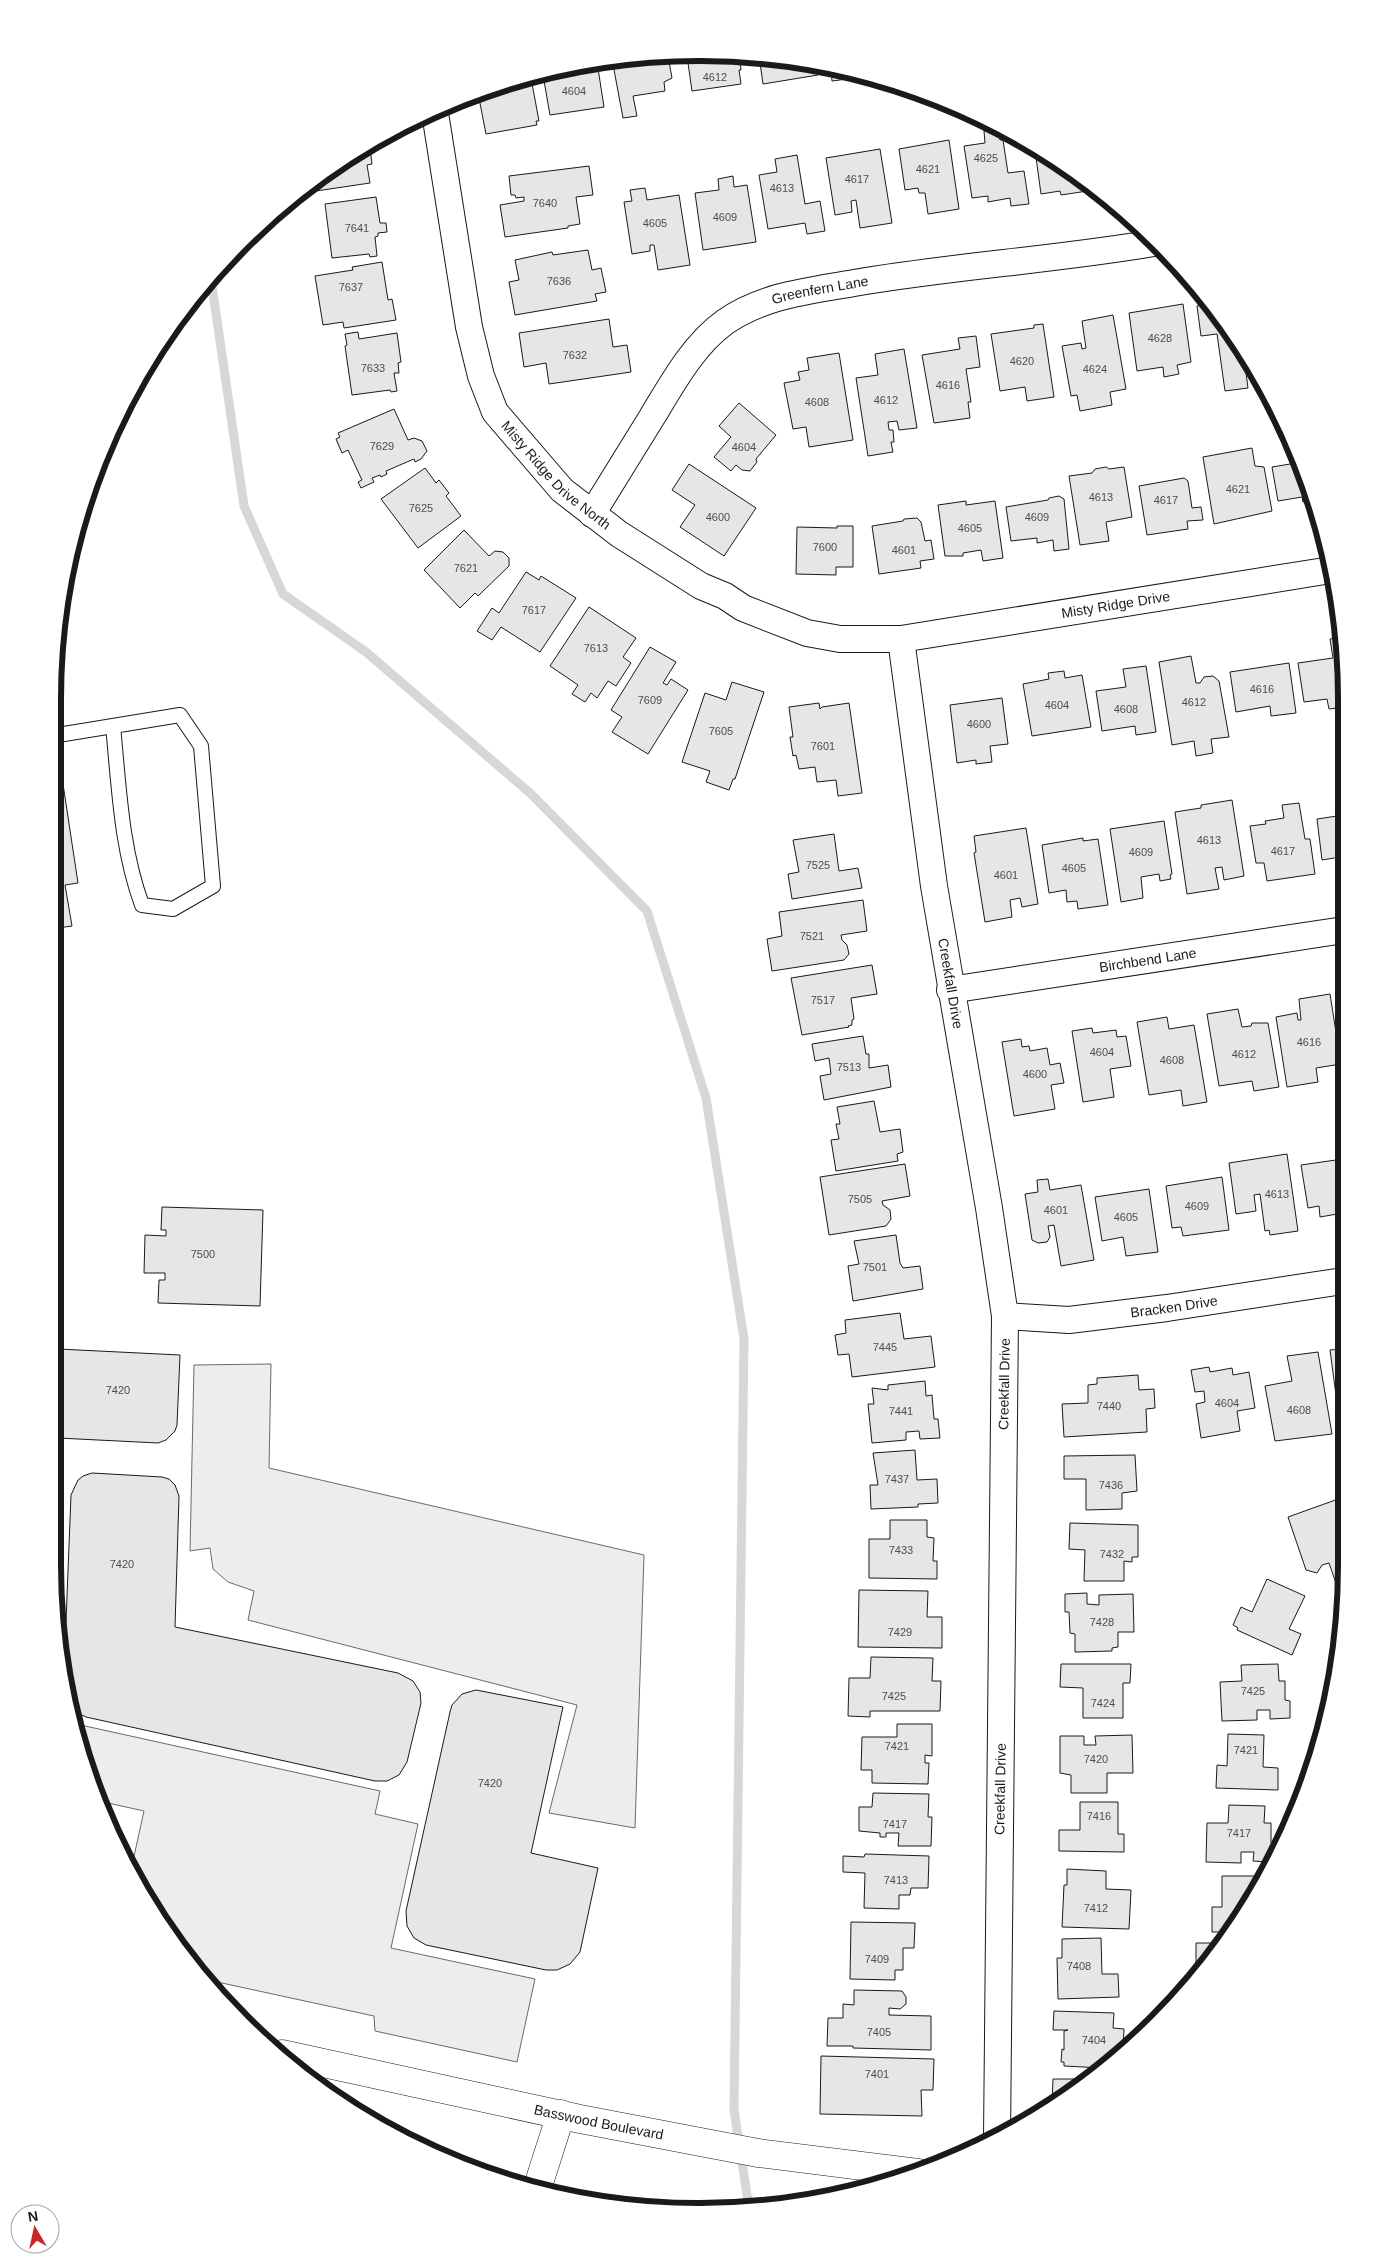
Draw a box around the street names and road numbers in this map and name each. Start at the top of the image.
street label: Greenfern Lane [770,273,870,307]
street label: Misty Ridge Drive North [498,418,614,533]
street label: Misty Ridge Drive [1060,588,1171,621]
street label: Creekfall Drive [935,937,966,1030]
street label: Birchbend Lane [1098,945,1198,975]
street label: Bracken Drive [1129,1292,1219,1320]
street label: Creekfall Drive [995,1338,1013,1430]
street label: Creekfall Drive [991,1743,1009,1835]
street label: Basswood Boulevard [533,2101,665,2143]

